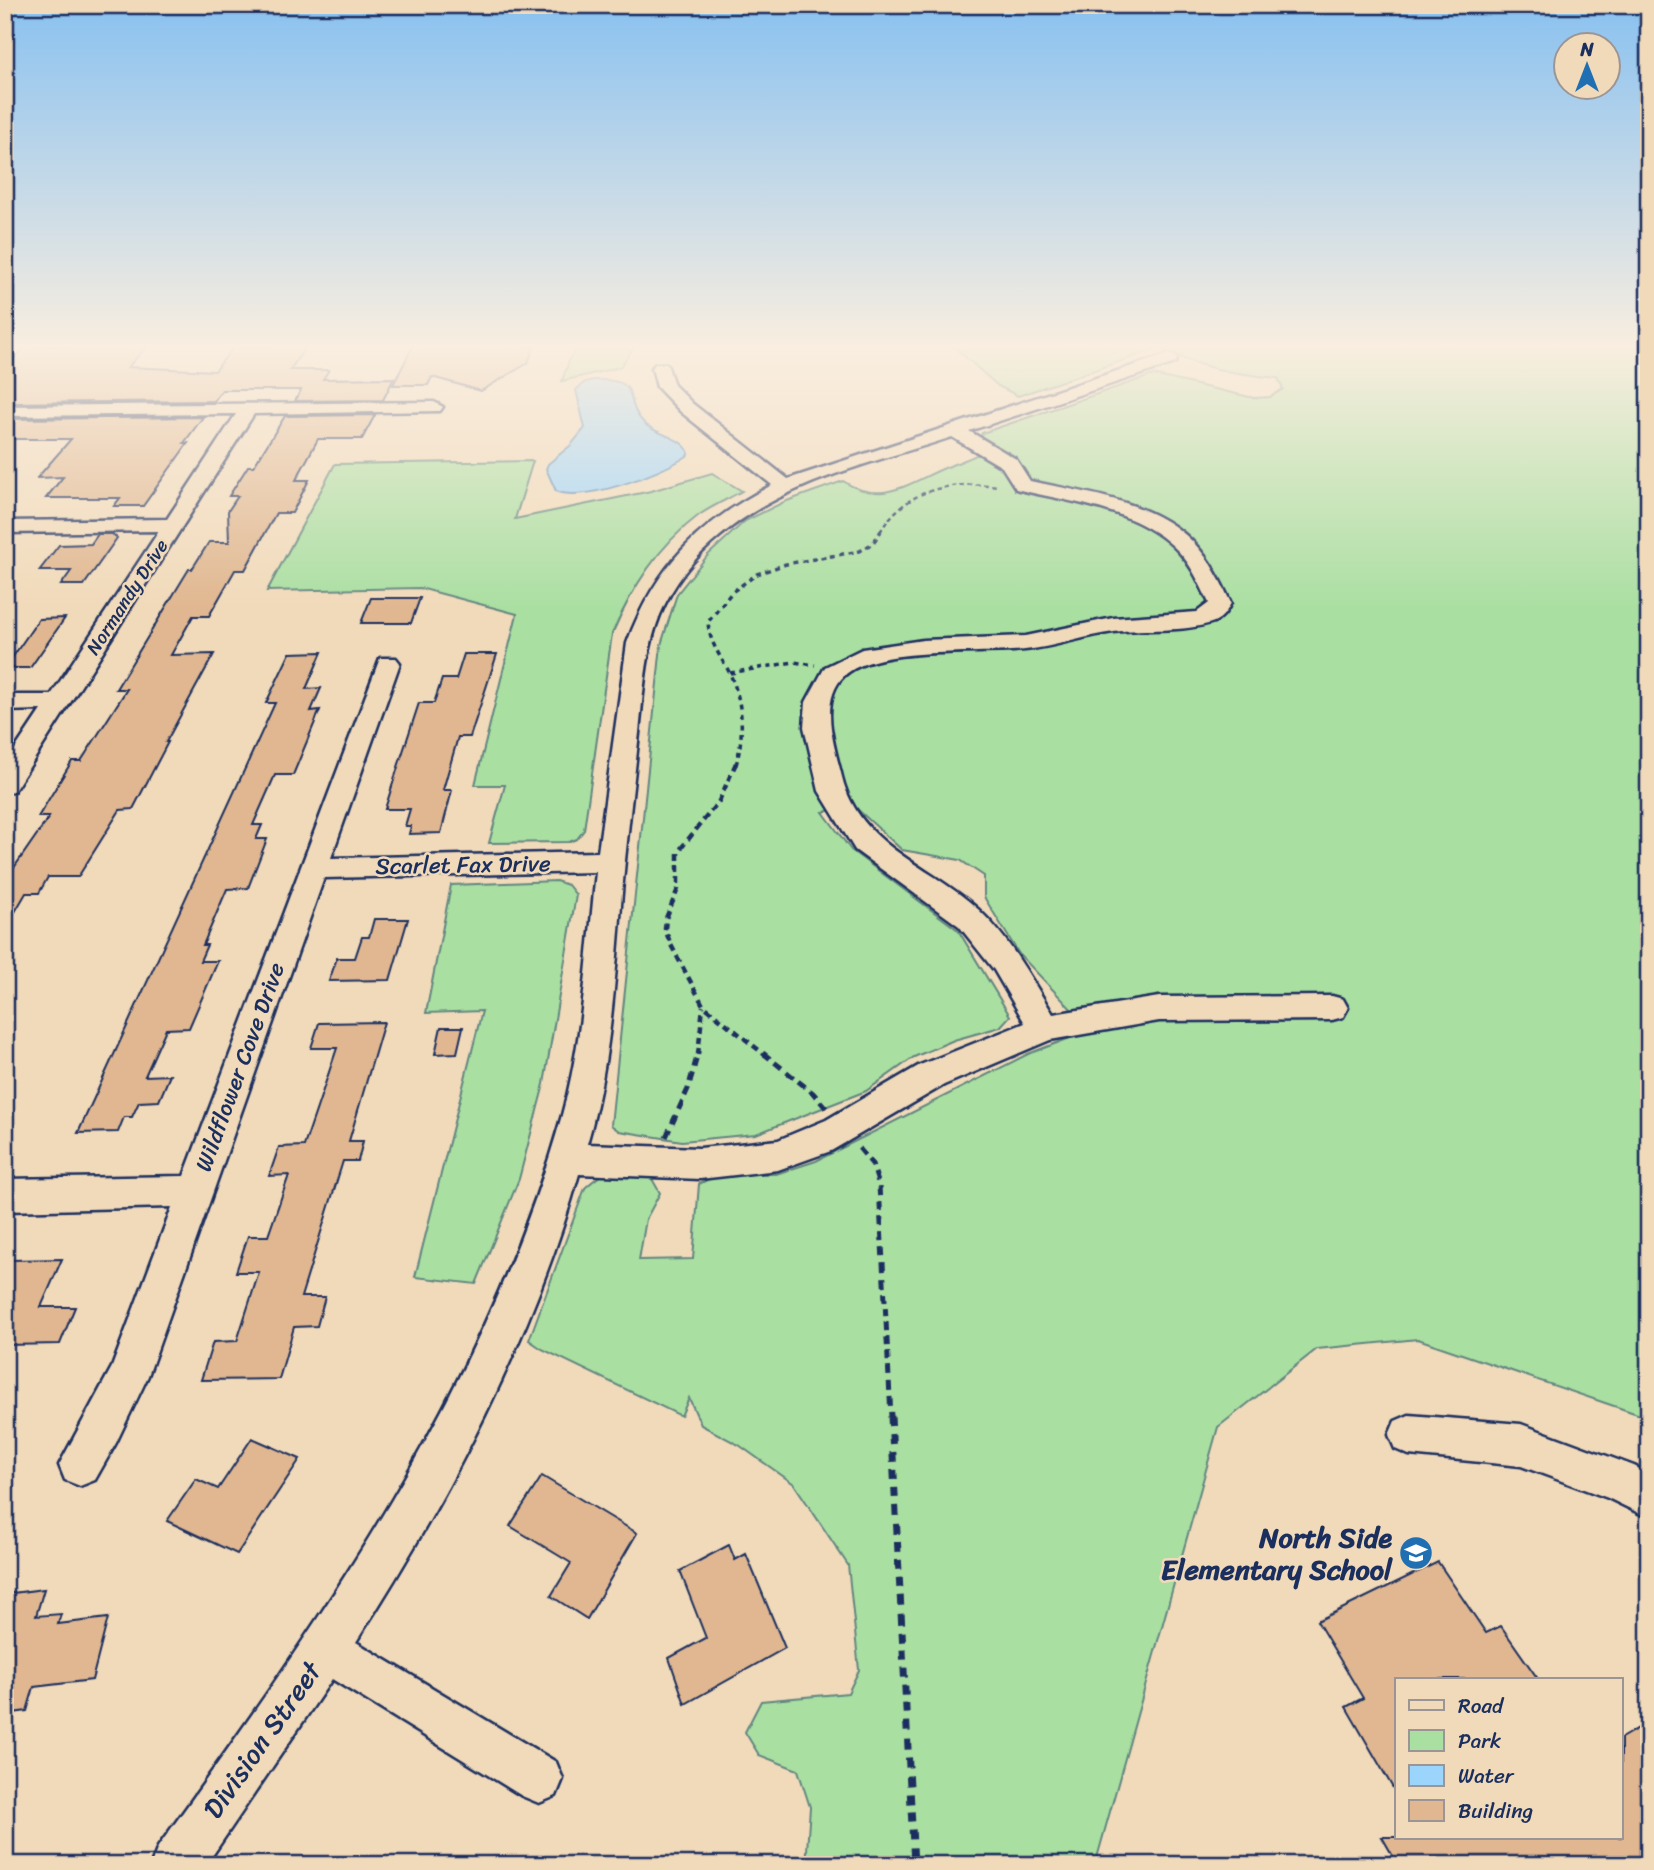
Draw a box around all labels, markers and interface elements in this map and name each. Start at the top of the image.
north arrow [1552,32,1622,102]
text: N [1579,33,1594,66]
street label: Normandy Drive [77,532,177,662]
street label: Scarlet Fax Drive [375,843,551,887]
street label: Wildflower Cove Drive [183,956,297,1177]
place label: North Side Elementary School [1161,1513,1393,1594]
school or university icon: North Side Elementary School [1397,1534,1435,1572]
street label: Division Street [189,1650,336,1829]
legend [1395,1678,1622,1839]
text: Road [1458,1687,1505,1725]
text: Park [1458,1722,1501,1760]
text: Water [1458,1757,1515,1795]
text: Building [1458,1792,1534,1830]

